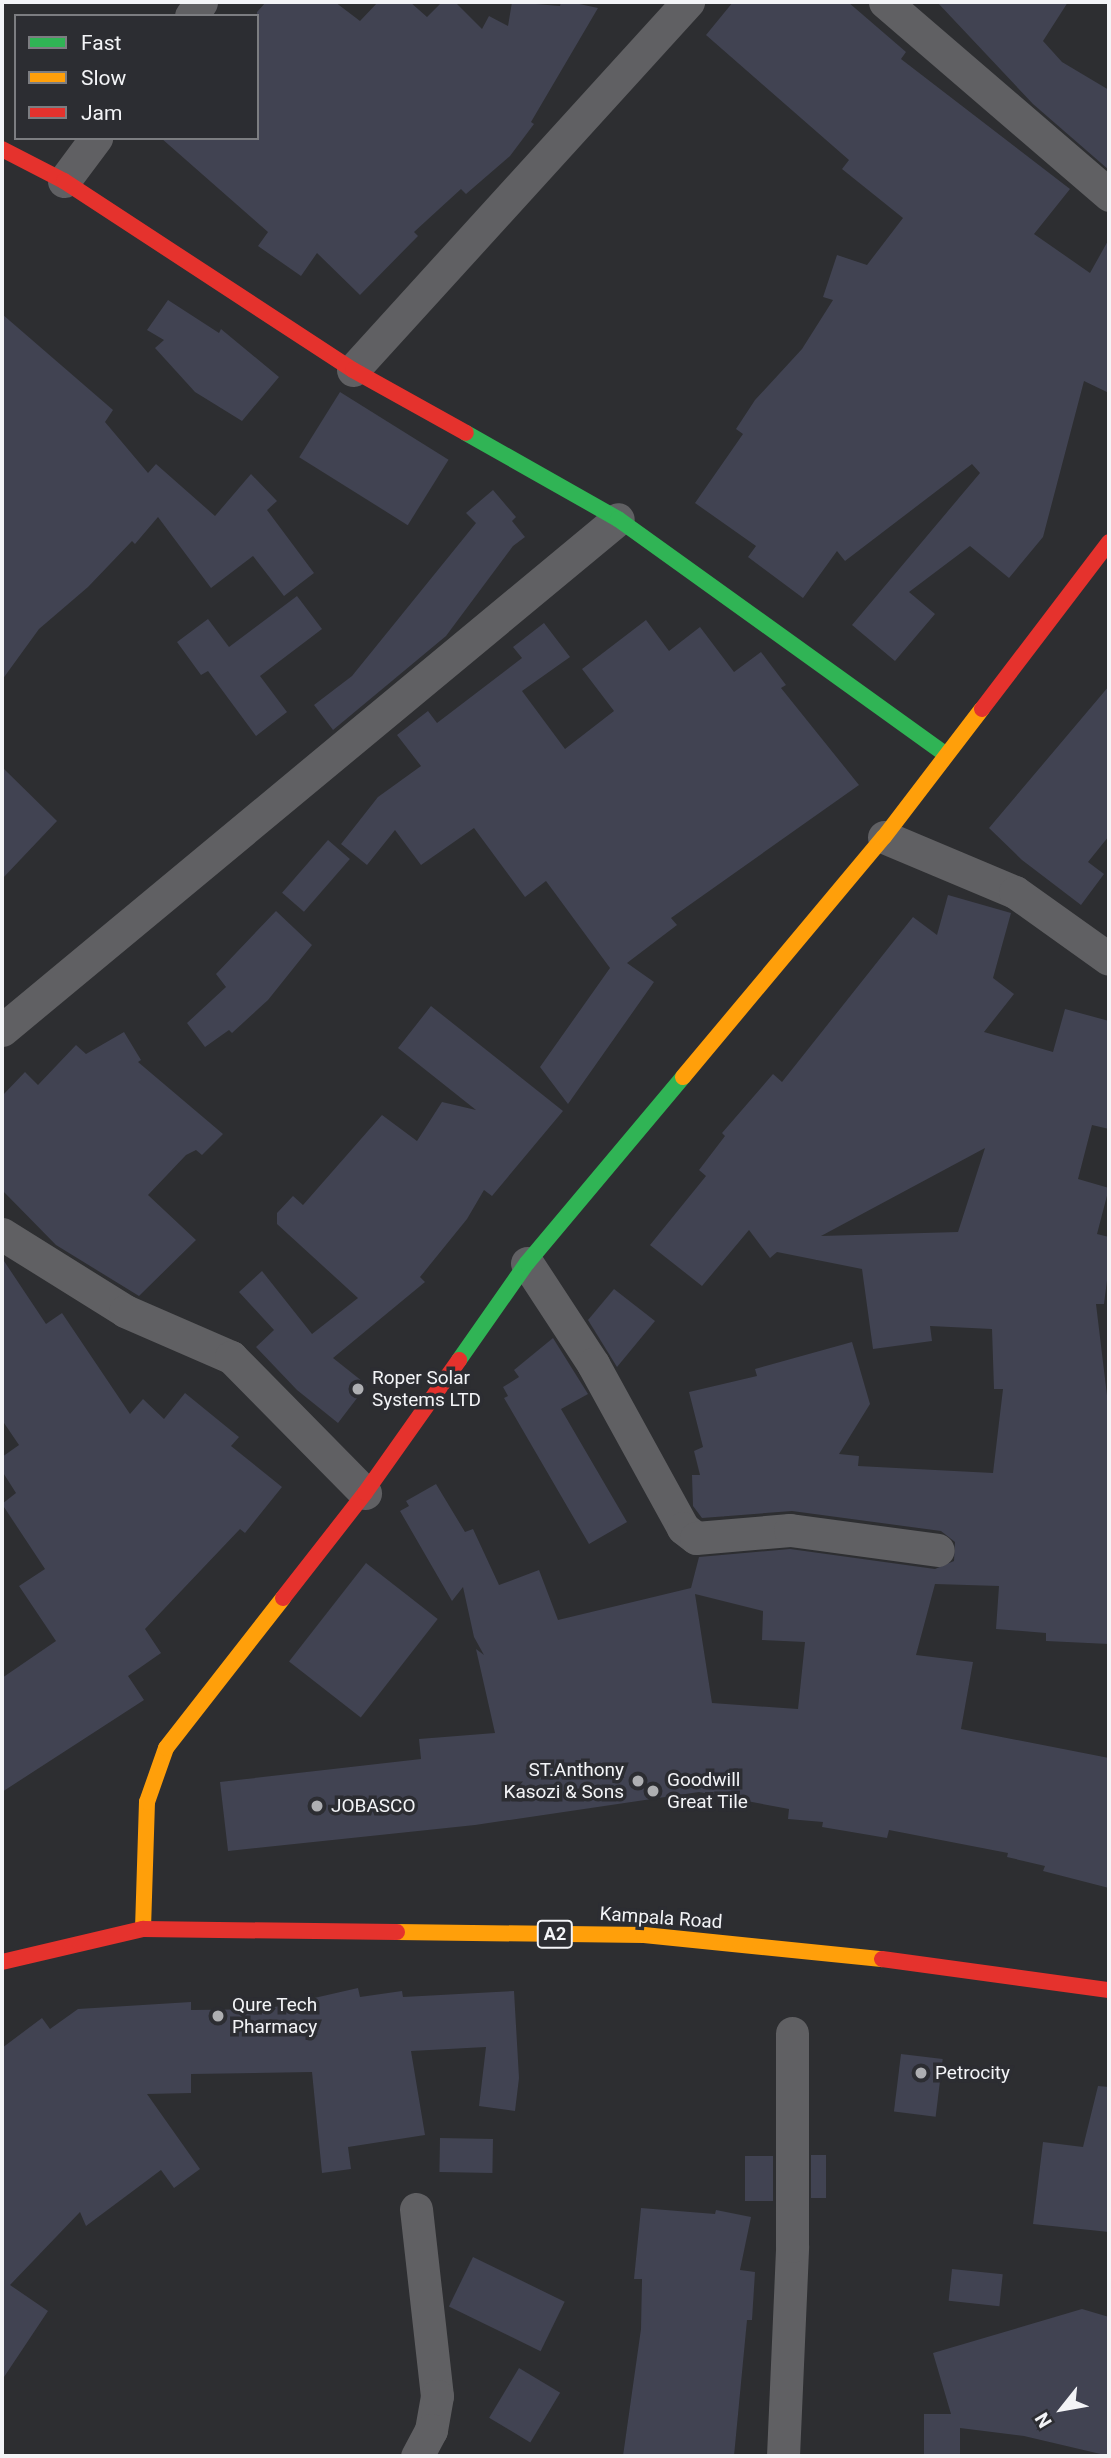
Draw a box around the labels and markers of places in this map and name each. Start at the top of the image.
place label: Roper Solar Systems LTD [372,1367,481,1411]
marker: Roper Solar Systems LTD [350,1381,366,1397]
place label: ST.Anthony Kasozi & Sons [504,1759,624,1803]
place label: Goodwill Great Tile [667,1769,748,1813]
marker: ST.Anthony Kasozi & Sons [630,1773,646,1789]
marker: Goodwill Great Tile [645,1783,661,1799]
place label: JOBASCO [331,1795,416,1817]
marker: JOBASCO [309,1798,325,1814]
place label: Qure Tech Pharmacy [232,1994,318,2038]
marker: Qure Tech Pharmacy [210,2008,226,2024]
place label: Petrocity [935,2062,1010,2084]
marker: Petrocity [913,2065,929,2081]

